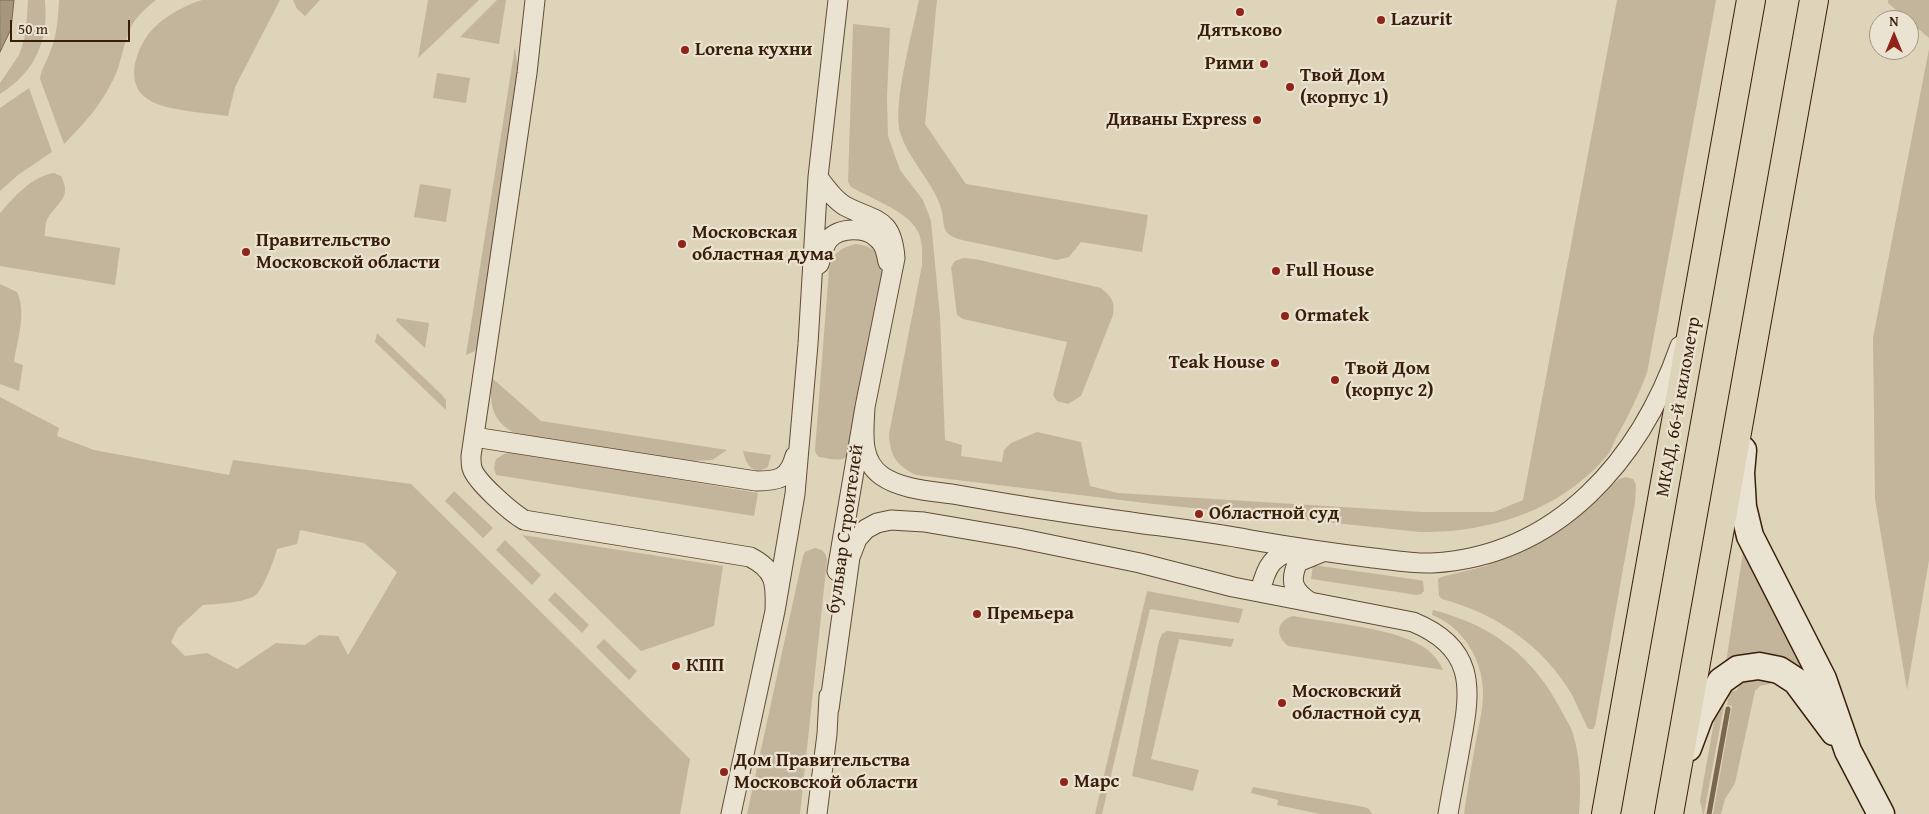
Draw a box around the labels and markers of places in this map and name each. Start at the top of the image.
marker: Дятьково [1234,6,1246,18]
place label: Lazurit [1391,9,1452,31]
marker: Lazurit [1375,14,1387,26]
place label: Дятьково [1198,20,1282,42]
place label: Lorena кухни [695,39,812,61]
marker: Lorena кухни [679,44,691,56]
place label: Рими [1205,53,1254,75]
marker: Рими [1258,58,1270,70]
place label: Твой Дом (корпус 1) [1300,65,1389,109]
marker: Твой Дом (корпус 1) [1284,81,1296,93]
place label: Диваны Express [1106,109,1247,131]
marker: Диваны Express [1251,114,1263,126]
place label: Московская областная дума [692,222,834,266]
place label: Правительство Московской области [256,230,440,274]
marker: Московская областная дума [676,238,688,250]
marker: Правительство Московской области [240,246,252,258]
place label: Full House [1286,260,1374,282]
marker: Full House [1270,265,1282,277]
place label: Ormatek [1295,305,1369,327]
marker: Ormatek [1279,310,1291,322]
place label: Teak House [1169,352,1265,374]
marker: Teak House [1269,357,1281,369]
place label: Твой Дом (корпус 2) [1345,358,1434,402]
marker: Твой Дом (корпус 2) [1329,374,1341,386]
place label: Областной суд [1209,503,1339,525]
marker: Областной суд [1193,508,1205,520]
place label: Премьера [987,603,1074,625]
marker: Премьера [971,608,983,620]
place label: КПП [686,655,724,677]
marker: КПП [670,660,682,672]
place label: Московский областной суд [1292,681,1421,725]
marker: Московский областной суд [1276,697,1288,709]
place label: Дом Правительства Московской области [734,750,918,794]
marker: Дом Правительства Московской области [718,766,730,778]
place label: Марс [1074,771,1119,793]
marker: Марс [1058,776,1070,788]

